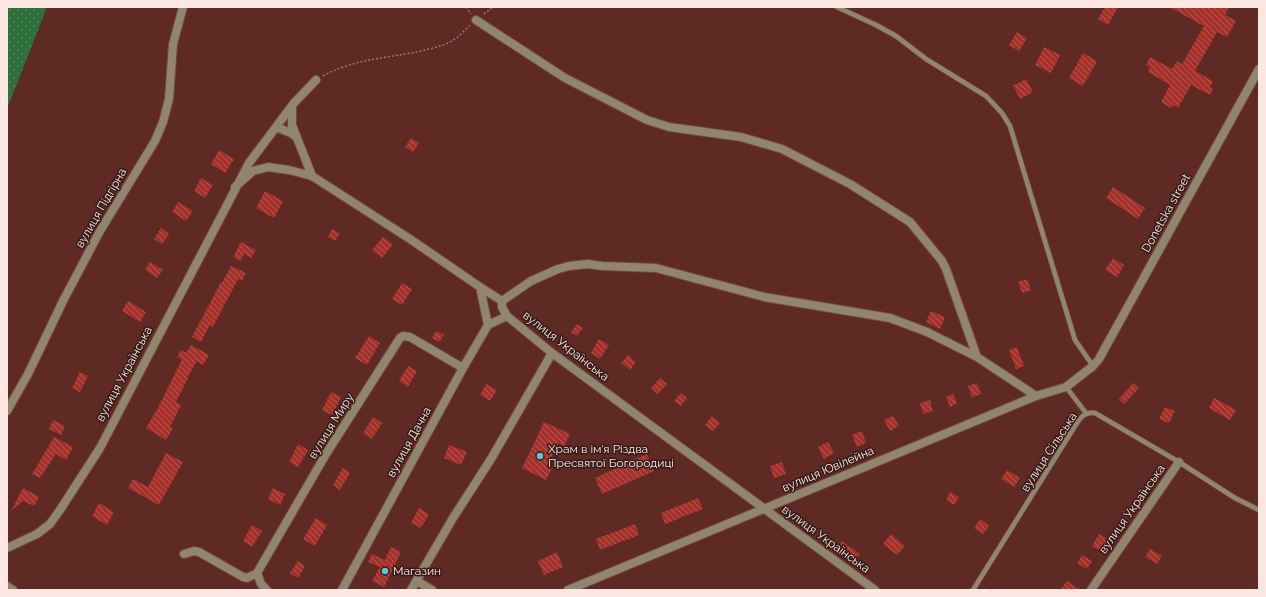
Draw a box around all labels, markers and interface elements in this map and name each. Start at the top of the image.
street label: вулиця Підгірна [73,166,129,250]
street label: Donetska street [1139,171,1193,255]
street label: вулиця Українська [520,308,612,384]
street label: вулиця Українська [93,324,155,424]
street label: вулиця Миру [305,390,357,461]
street label: вулиця Дачна [384,404,434,480]
street label: вулиця Сільська [1018,410,1080,494]
place label: Храм в ім'я Різдва Пресвятої Богородиці [548,442,674,470]
street label: вулиця Ювілейна [780,443,876,495]
marker: Храм в ім'я Різдва Пресвятої Богородиці [535,451,545,461]
street label: вулиця Українська [1096,462,1168,556]
street label: вулиця Українська [779,502,873,576]
place label: Магазин [393,564,441,578]
marker: Магазин [380,566,390,576]

